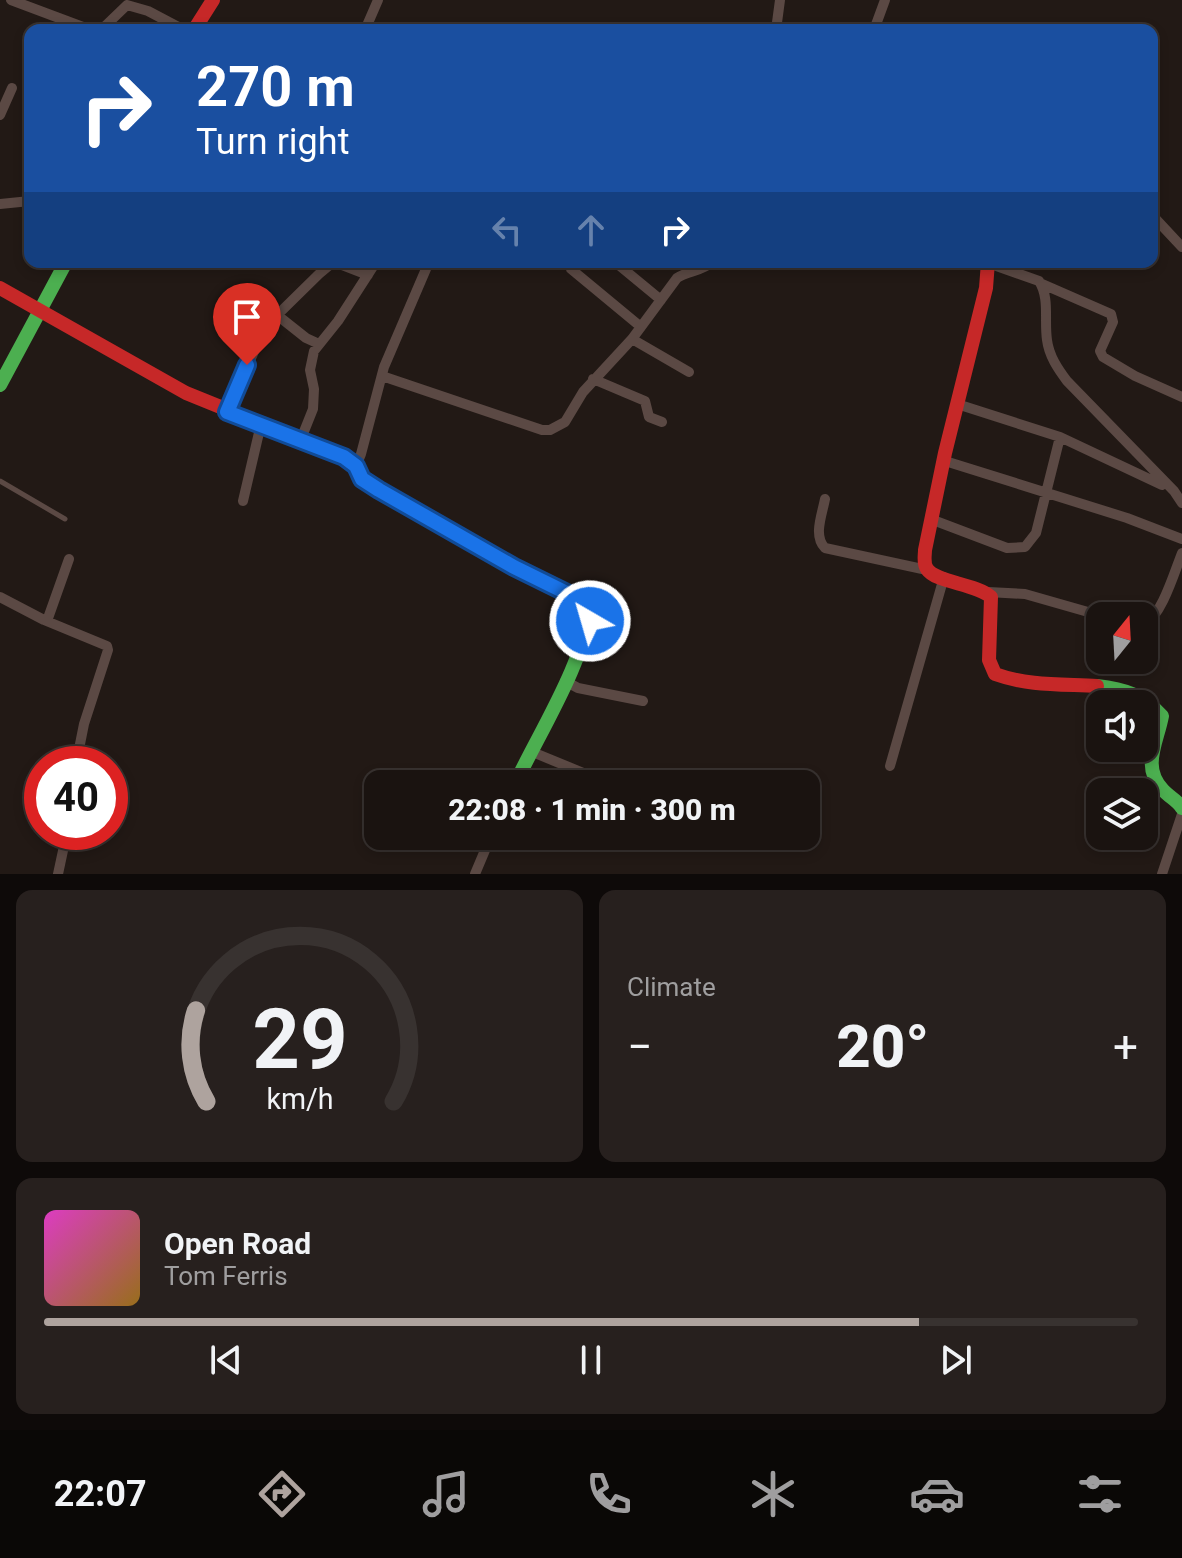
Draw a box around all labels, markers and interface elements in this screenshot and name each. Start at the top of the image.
text: 270 m [196,54,355,120]
icon: right [64,56,168,160]
text: Turn right [196,121,349,163]
icon: left [485,208,529,252]
icon: ahead [569,208,613,252]
icon: right [653,208,697,252]
pin [213,283,281,365]
icon: arrive [225,295,269,339]
position arrow [548,579,632,663]
north arrow [1086,602,1158,674]
map controls [1086,602,1158,850]
button: sound [1086,690,1158,762]
speed limit sign: 40 [24,746,128,850]
button: layers [1086,778,1158,850]
text: 22:08 · 1 min · 300 m [448,792,736,827]
text: Climate [627,972,716,1002]
text: 29 [252,991,347,1088]
text: 20° [836,1011,929,1082]
text: − [627,1021,652,1073]
text: + [1113,1021,1138,1073]
text: km/h [266,1082,333,1116]
text: Open Road [164,1226,311,1261]
text: Tom Ferris [164,1261,288,1291]
icon: previous [204,1338,248,1382]
icon: pause [569,1338,613,1382]
icon: next [934,1338,978,1382]
icon: directions [254,1466,310,1522]
icon: music [418,1466,474,1522]
icon: phone [581,1466,637,1522]
icon: climate [745,1466,801,1522]
icon: car [909,1466,965,1522]
icon: filters [1072,1466,1128,1522]
text: 22:07 [54,1473,147,1515]

